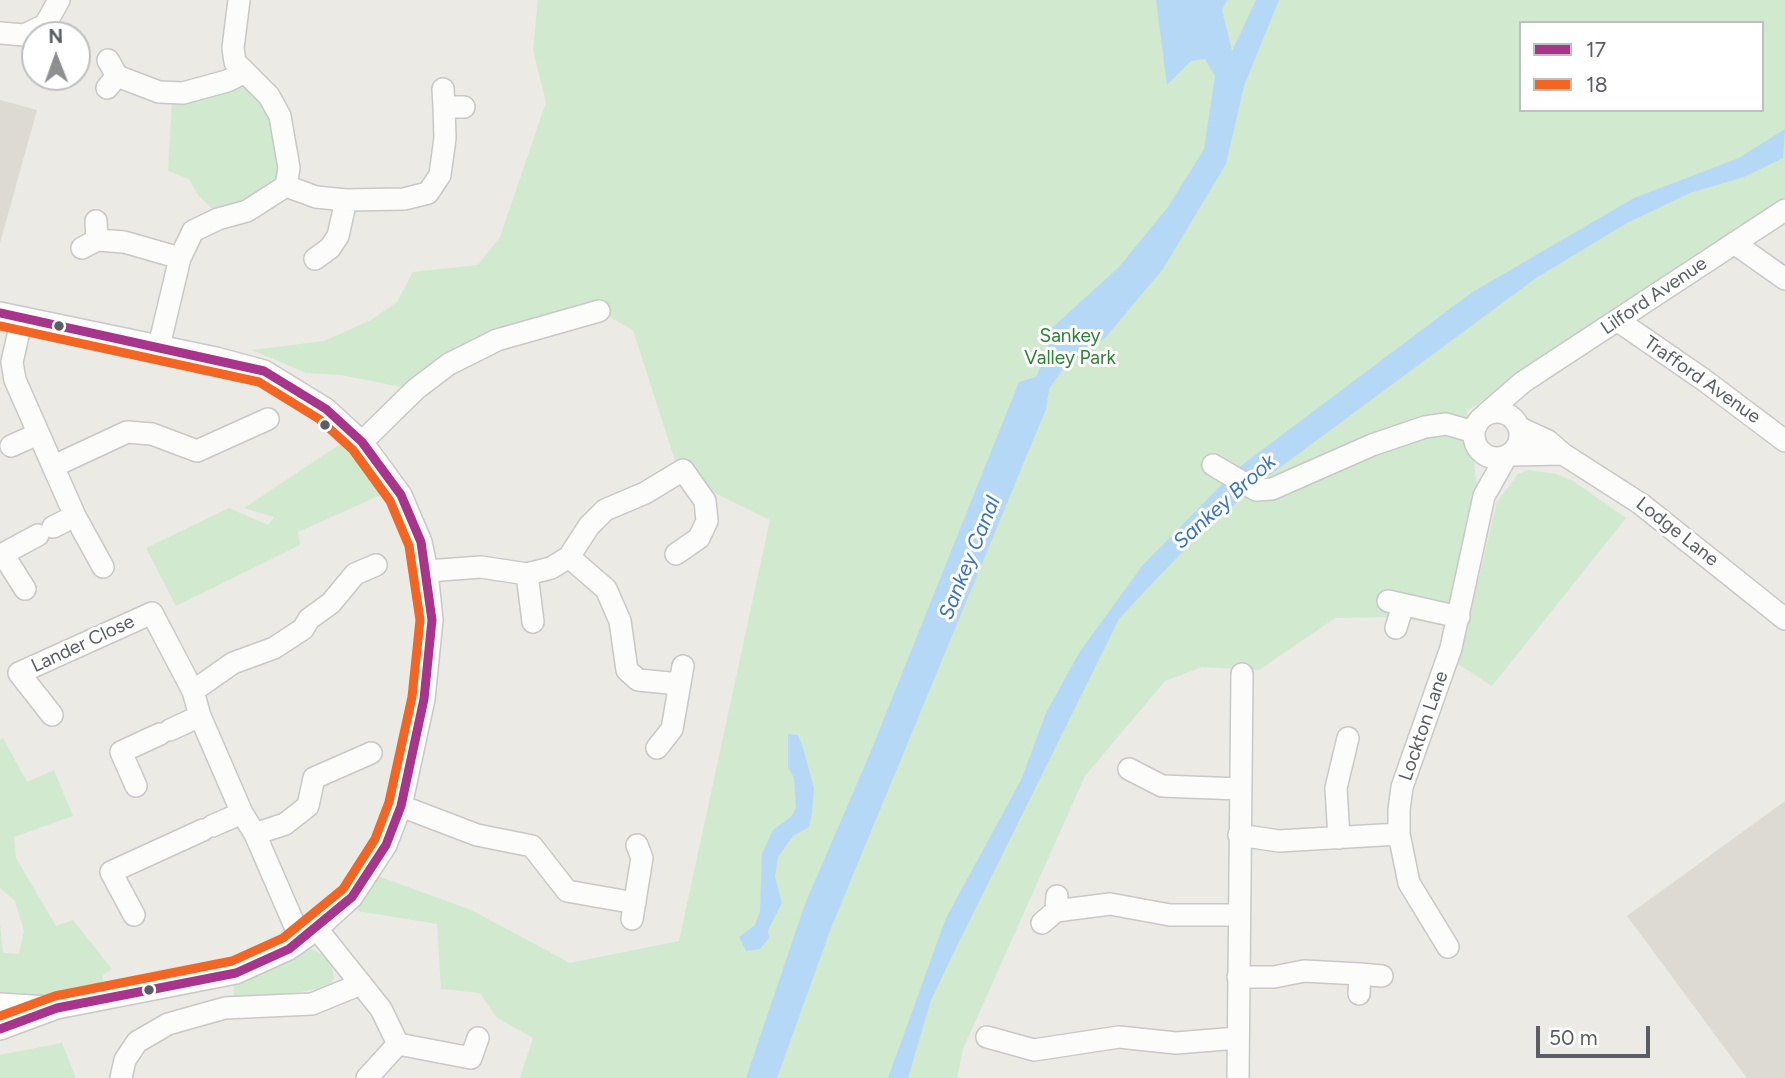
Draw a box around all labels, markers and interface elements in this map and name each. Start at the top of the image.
north arrow [21,21,91,91]
legend [1519,21,1764,112]
text: N [48,25,63,48]
text: 17 [1586,37,1606,62]
text: 18 [1586,72,1608,97]
street label: Lilford Avenue [1597,252,1711,340]
unlabelled marker [52,319,66,333]
park label: Sankey Valley Park [1024,325,1116,369]
street label: Trafford Avenue [1639,331,1765,429]
unlabelled marker [318,418,332,432]
water label: Sankey Brook [1169,449,1281,555]
water label: Sankey Canal [934,493,1006,623]
street label: Lodge Lane [1631,493,1723,571]
street label: Lander Close [28,610,138,678]
street label: Lockton Lane [1395,668,1453,784]
unlabelled marker [142,983,156,997]
scale bar [1540,1012,1654,1056]
text: 50 m [1549,1025,1598,1050]

